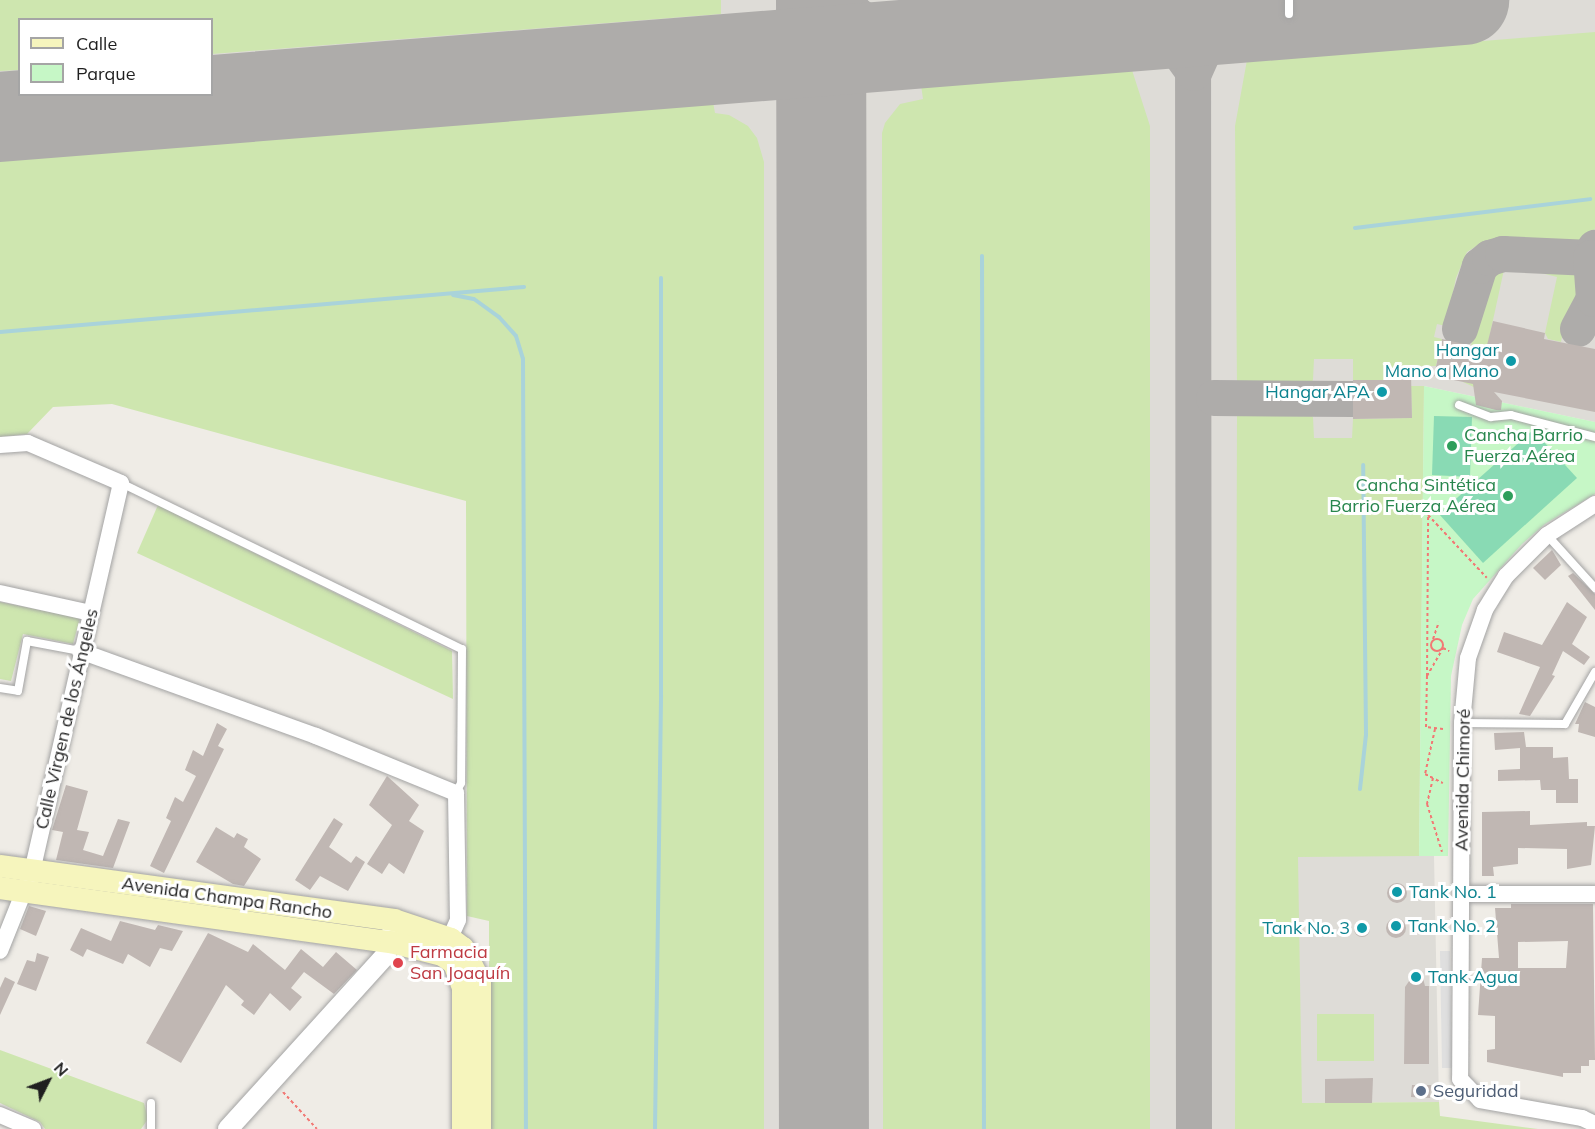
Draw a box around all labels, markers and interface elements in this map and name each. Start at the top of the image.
legend [18,18,213,96]
text: Calle [76,32,117,55]
text: Parque [76,62,135,85]
place label: Hangar Mano a Mano [1385,340,1499,382]
marker: Hangar Mano a Mano [1504,354,1518,368]
place label: Hangar APA [1265,381,1370,403]
marker: Hangar APA [1375,385,1389,399]
place label: Cancha Barrio Fuerza Aérea [1464,425,1583,468]
marker: Cancha Barrio Fuerza Aérea [1445,439,1459,453]
place label: Cancha Sintética Barrio Fuerza Aérea [1329,475,1496,518]
marker: Cancha Sintética Barrio Fuerza Aérea [1501,489,1515,503]
street label: Calle Virgen de los Ángeles [31,606,103,832]
street label: Avenida Chimoré [1451,709,1475,851]
street label: Avenida Champa Rancho [120,873,334,923]
place label: Tank No. 1 [1409,881,1497,903]
marker: Tank No. 1 [1390,885,1404,899]
place label: Tank No. 2 [1408,915,1496,937]
place label: Tank No. 3 [1262,917,1350,939]
marker: Tank No. 2 [1389,919,1403,933]
marker: Tank No. 3 [1355,921,1369,935]
place label: Farmacia San Joaquín [410,942,510,984]
marker: Farmacia San Joaquín [391,956,405,970]
place label: Tank Agua [1428,966,1518,988]
marker: Tank Agua [1409,970,1423,984]
north arrow [18,1051,78,1111]
text: N [50,1058,73,1080]
place label: Seguridad [1433,1080,1518,1102]
marker: Seguridad [1414,1084,1428,1098]

